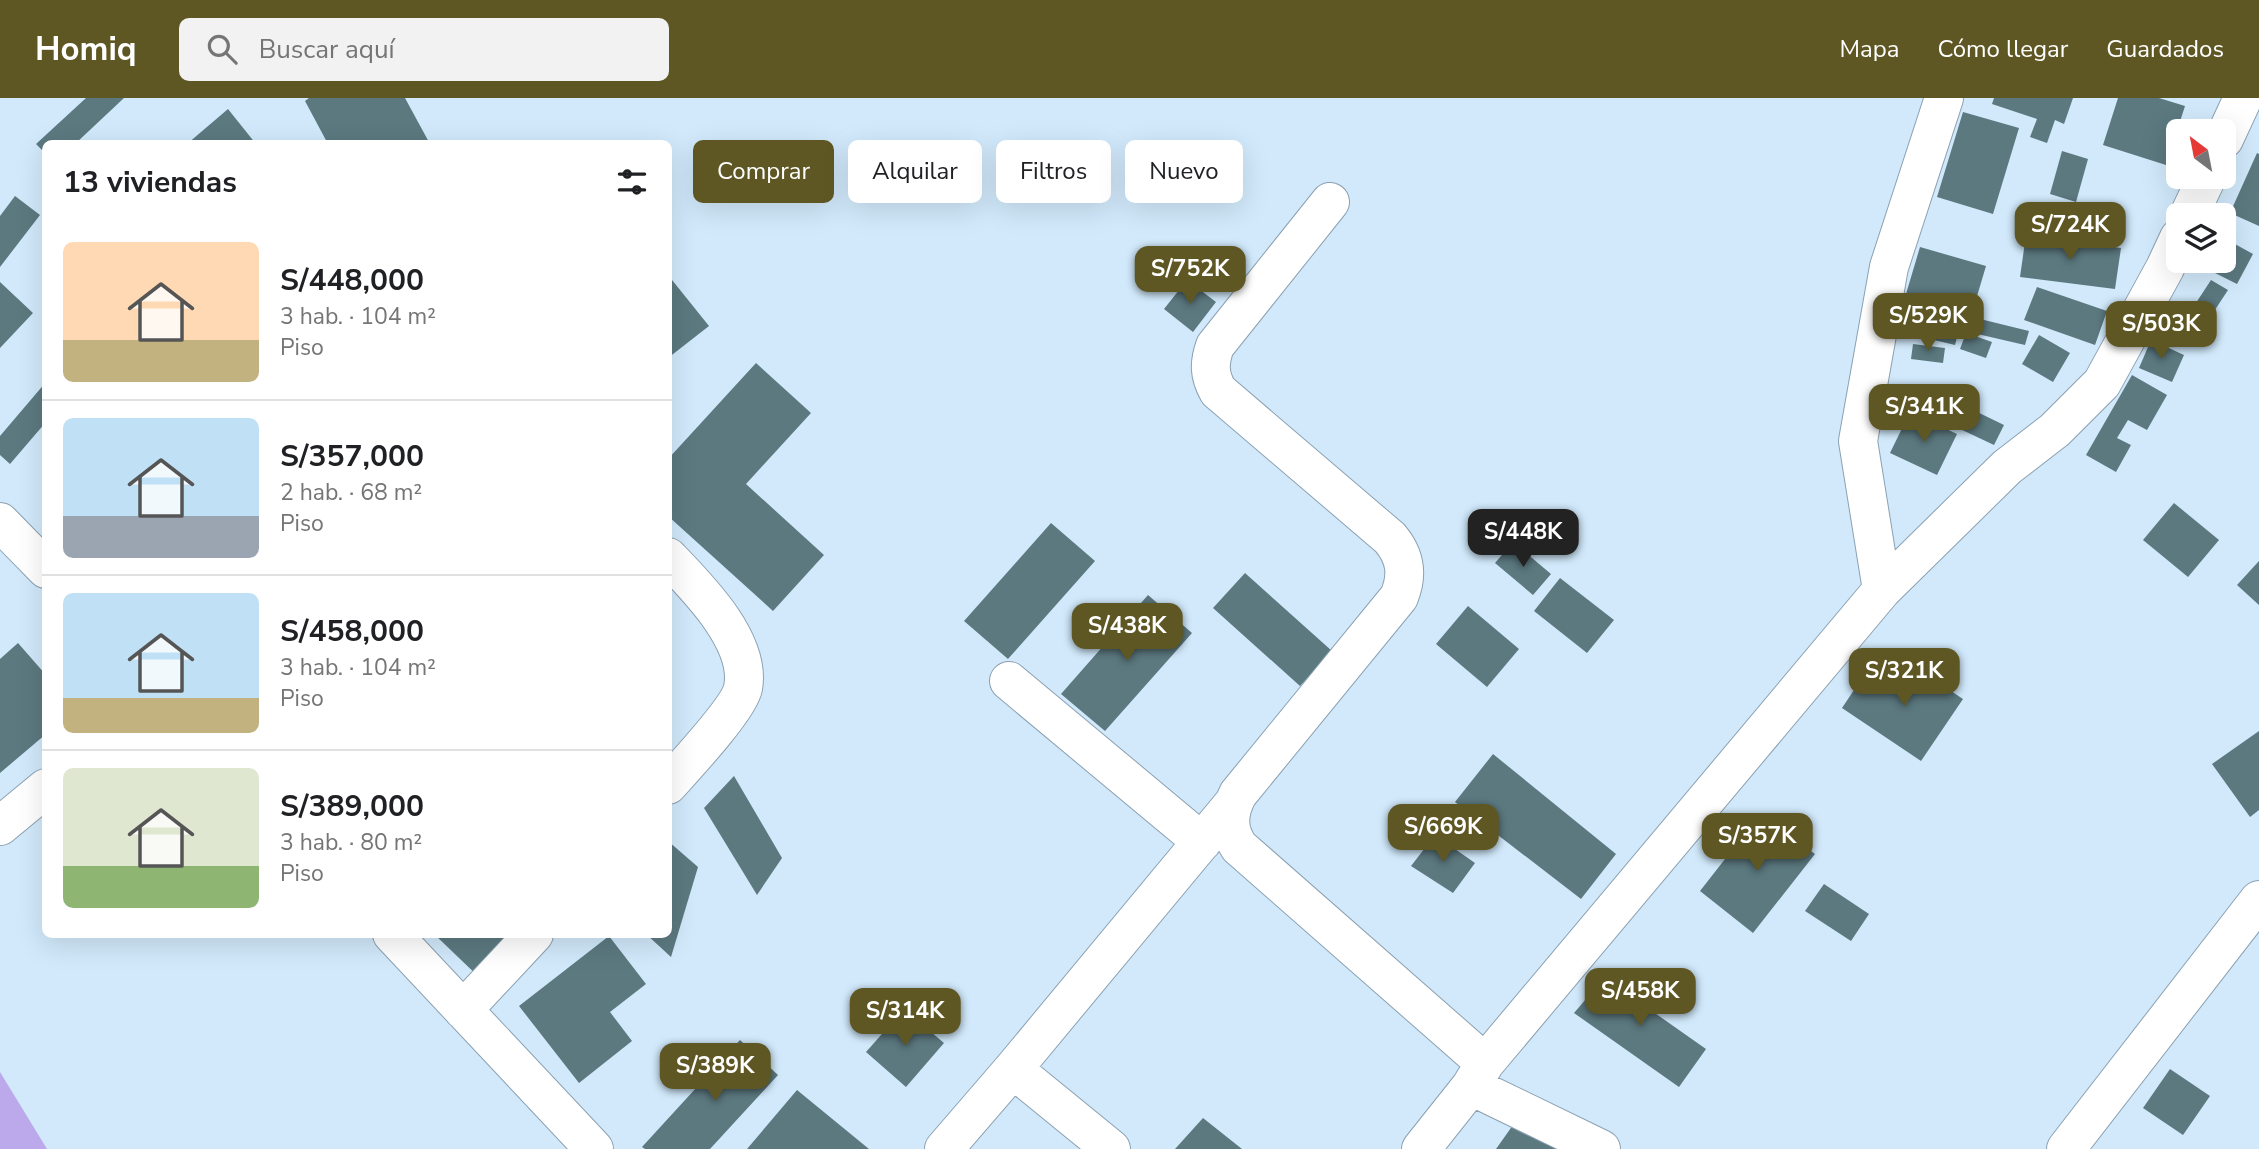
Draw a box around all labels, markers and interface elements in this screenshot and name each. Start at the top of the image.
search box [179,18,669,81]
text: Homiq [35,27,137,72]
icon: search [203,30,241,68]
text: Buscar aquí [259,32,395,67]
text: Mapa [1839,33,1899,65]
text: Cómo llegar [1937,33,2068,65]
text: Guardados [2106,33,2224,65]
north arrow [2166,119,2236,189]
map controls [2166,119,2236,273]
chip: Comprar [693,140,834,203]
chip: Alquilar [848,140,982,203]
chip: Filtros [996,140,1111,203]
chip: Nuevo [1125,140,1243,203]
text: 13 viviendas [63,162,237,203]
icon: filters [613,163,651,201]
pin: S/724K [2013,202,2127,262]
button: layers [2166,203,2236,273]
text: S/724K [2031,209,2109,240]
pin: S/752K [1133,246,1247,306]
text: S/752K [1151,253,1229,284]
text: S/448,000 [280,260,424,301]
icon: home [119,270,203,354]
pin: S/529K [1871,294,1985,353]
text: S/529K [1889,300,1967,331]
text: 3 hab. · 104 m² [280,301,436,332]
pin: S/503K [2104,302,2218,361]
text: S/503K [2122,308,2200,339]
text: Piso [280,332,324,363]
pin: S/341K [1867,384,1981,444]
text: S/341K [1885,391,1963,422]
text: S/357,000 [280,436,424,477]
icon: home [119,446,203,530]
text: 2 hab. · 68 m² [280,477,422,508]
text: Piso [280,508,324,539]
pin: S/448K [1466,510,1580,569]
text: S/448K [1484,516,1562,547]
pin: S/438K [1070,603,1184,663]
text: S/438K [1088,610,1166,641]
text: S/458,000 [280,611,424,652]
icon: home [119,621,203,705]
pin: S/321K [1847,648,1961,708]
text: 3 hab. · 104 m² [280,652,436,683]
text: S/321K [1865,655,1943,686]
text: Piso [280,683,324,714]
text: S/389,000 [280,786,424,827]
icon: home [119,796,203,880]
pin: S/669K [1386,804,1500,864]
text: S/669K [1404,811,1482,842]
pin: S/357K [1700,814,1814,873]
text: S/357K [1718,820,1796,851]
text: 3 hab. · 80 m² [280,827,422,858]
text: Piso [280,858,324,889]
pin: S/458K [1583,968,1697,1028]
text: S/458K [1601,975,1679,1006]
pin: S/314K [848,988,962,1048]
text: S/314K [866,995,944,1026]
pin: S/389K [658,1044,772,1103]
text: S/389K [676,1050,754,1081]

